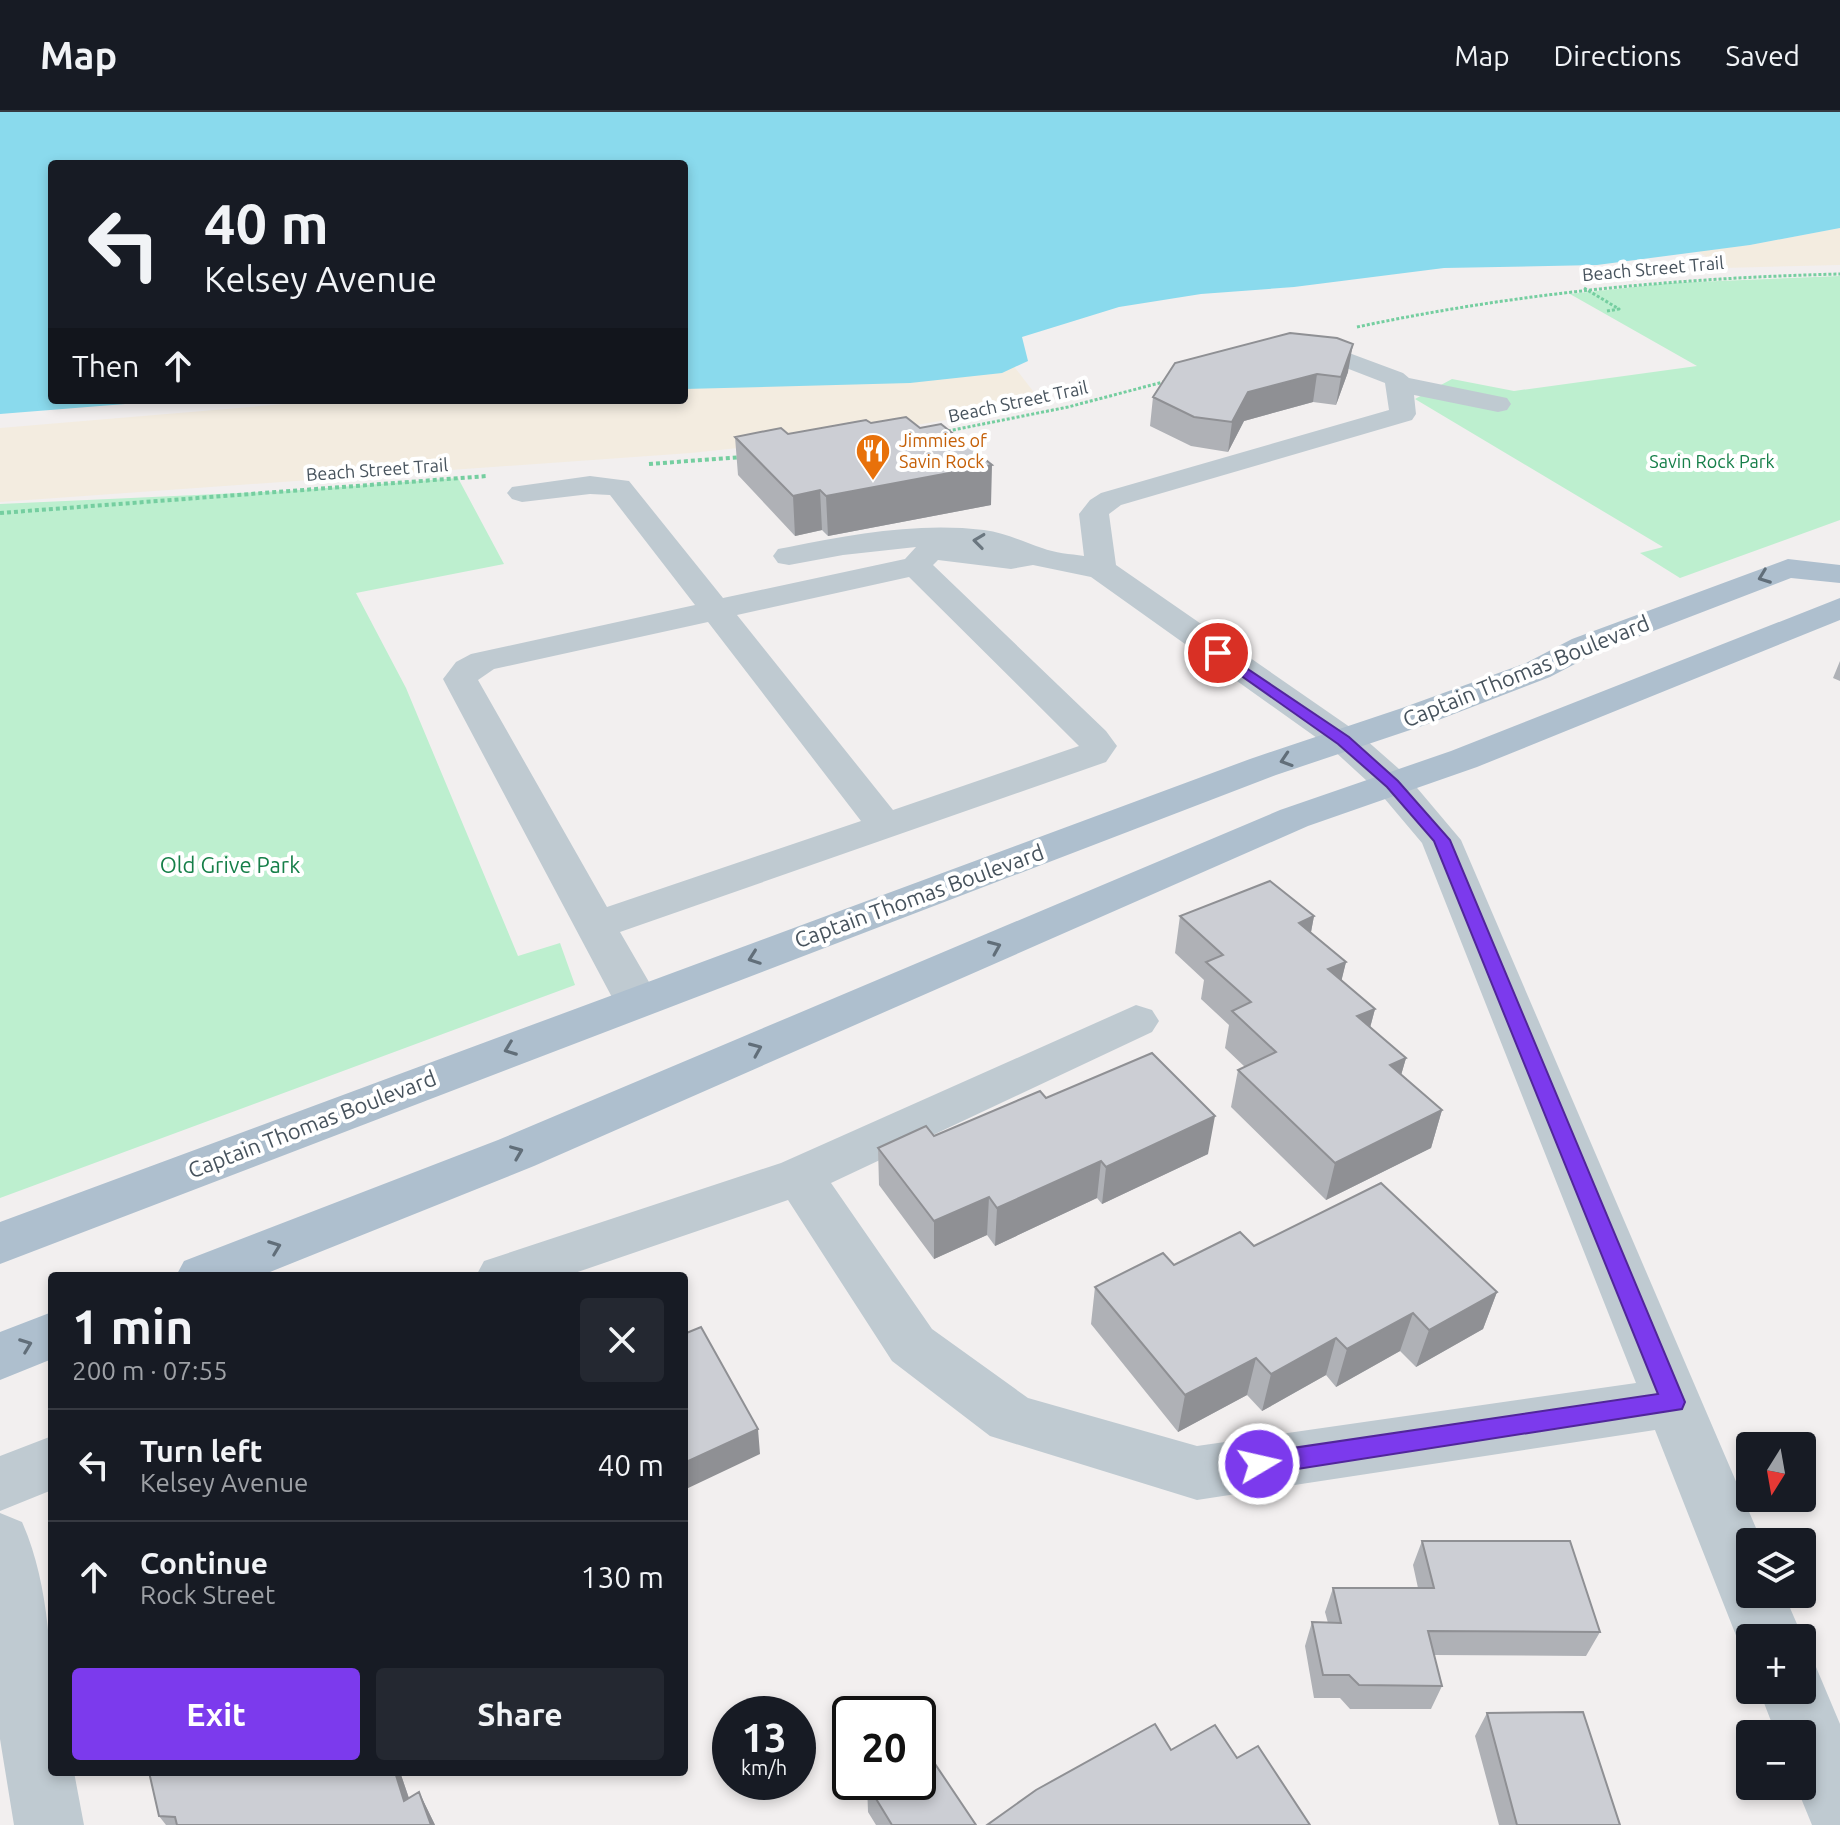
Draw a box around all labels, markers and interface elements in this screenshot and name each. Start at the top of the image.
text: Map [40,34,117,76]
text: Map [1454,40,1510,71]
text: Directions [1554,40,1681,71]
text: Saved [1725,40,1800,71]
icon: left [72,192,176,296]
text: 40 m [204,192,329,255]
street label: Beach Street Trail [1581,252,1725,284]
text: Kelsey Avenue [204,258,437,299]
icon: ahead [156,344,200,388]
text: Then [72,349,140,383]
street label: Beach Street Trail [946,376,1090,426]
place label: Jimmies of Savin Rock [899,430,987,471]
restaurant icon: Jimmies of Savin Rock [854,432,892,482]
park label: Savin Rock Park [1649,451,1775,471]
street label: Beach Street Trail [305,454,449,484]
one-way arrow [972,532,985,549]
one-way arrow [1758,567,1772,584]
street label: Captain Thomas Boulevard [1399,610,1653,732]
pin [1184,619,1252,687]
icon: arrive [1196,631,1240,675]
one-way arrow [1280,750,1294,766]
street label: Captain Thomas Boulevard [791,839,1047,952]
park label: Old Grive Park [160,852,300,877]
one-way arrow [986,940,1001,956]
one-way arrow [748,948,762,964]
one-way arrow [504,1039,518,1056]
one-way arrow [748,1043,762,1059]
street label: Captain Thomas Boulevard [184,1065,439,1182]
one-way arrow [509,1145,523,1162]
one-way arrow [267,1241,281,1257]
button: close [580,1298,664,1382]
text: 1 min [72,1299,193,1353]
one-way arrow [18,1339,32,1355]
text: 200 m · 07:55 [72,1356,228,1385]
position arrow [1217,1422,1301,1506]
north arrow [1736,1432,1816,1512]
map controls [1736,1432,1816,1800]
text: Turn left [140,1434,262,1468]
icon: left [72,1443,116,1487]
text: 40 m [597,1448,664,1482]
text: Kelsey Avenue [140,1468,308,1497]
button: layers [1736,1528,1816,1608]
text: Continue [140,1546,268,1580]
icon: ahead [72,1555,116,1599]
text: 130 m [580,1560,664,1594]
text: Rock Street [140,1580,275,1609]
button: + [1736,1624,1816,1704]
button: Exit [72,1668,360,1760]
button: Share [376,1668,664,1760]
speed limit sign: 20 [832,1696,936,1800]
text: 13 [741,1715,787,1760]
button: − [1736,1720,1816,1800]
text: km/h [741,1756,787,1779]

